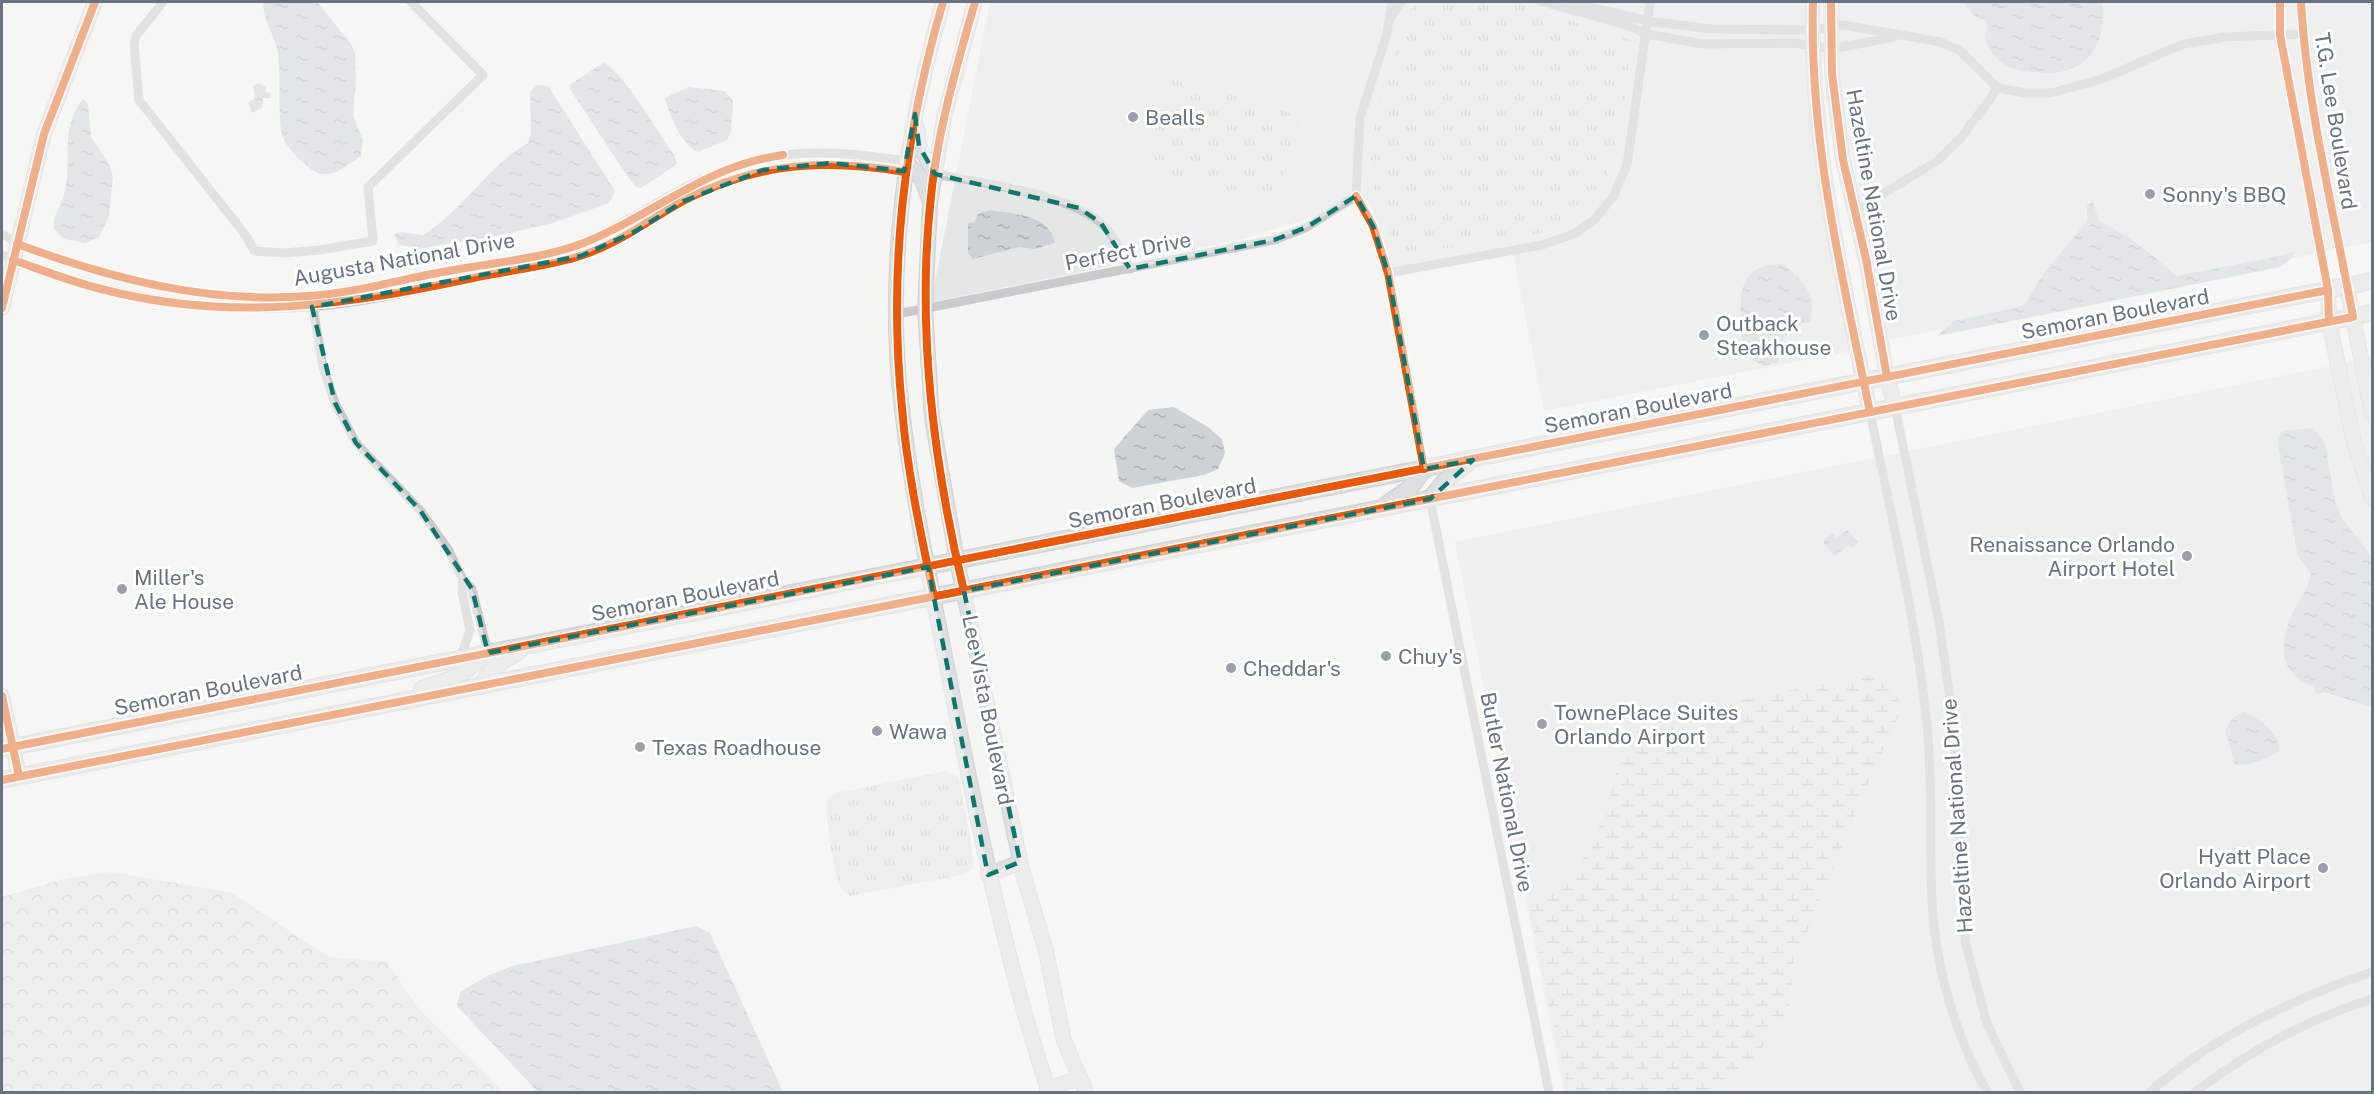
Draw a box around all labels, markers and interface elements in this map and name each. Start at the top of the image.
street label: T.G. Lee Boulevard [2310,31,2362,211]
street label: Hazeltine National Drive [1841,87,1907,323]
place label: Bealls [1145,105,1205,130]
marker: Bealls [1126,110,1140,124]
place label: Sonny's BBQ [2162,182,2287,207]
marker: Sonny's BBQ [2143,187,2157,201]
street label: Augusta National Drive [291,227,517,291]
street label: Perfect Drive [1063,227,1193,275]
street label: Semoran Boulevard [2019,284,2211,344]
place label: Outback Steakhouse [1716,311,1831,360]
marker: Outback Steakhouse [1697,328,1711,342]
street label: Semoran Boulevard [1542,378,1734,438]
street label: Semoran Boulevard [1066,473,1258,533]
place label: Renaissance Orlando Airport Hotel [1969,532,2175,581]
marker: Renaissance Orlando Airport Hotel [2180,549,2194,563]
place label: Miller's Ale House [134,565,234,614]
street label: Semoran Boulevard [589,566,781,626]
marker: Miller's Ale House [115,582,129,596]
street label: Lee Vista Boulevard [957,613,1019,807]
place label: Chuy's [1398,644,1462,669]
marker: Chuy's [1379,649,1393,663]
place label: Cheddar's [1243,656,1341,681]
street label: Semoran Boulevard [112,660,304,720]
marker: Cheddar's [1224,661,1238,675]
street label: Butler National Drive [1475,690,1539,894]
street label: Hazeltine National Drive [1936,698,1978,934]
place label: TownePlace Suites Orlando Airport [1554,700,1738,749]
marker: TownePlace Suites Orlando Airport [1535,717,1549,731]
place label: Wawa [889,719,947,744]
marker: Wawa [870,724,884,738]
place label: Texas Roadhouse [652,735,821,760]
marker: Texas Roadhouse [633,740,647,754]
place label: Hyatt Place Orlando Airport [2159,844,2311,893]
marker: Hyatt Place Orlando Airport [2316,861,2330,875]

